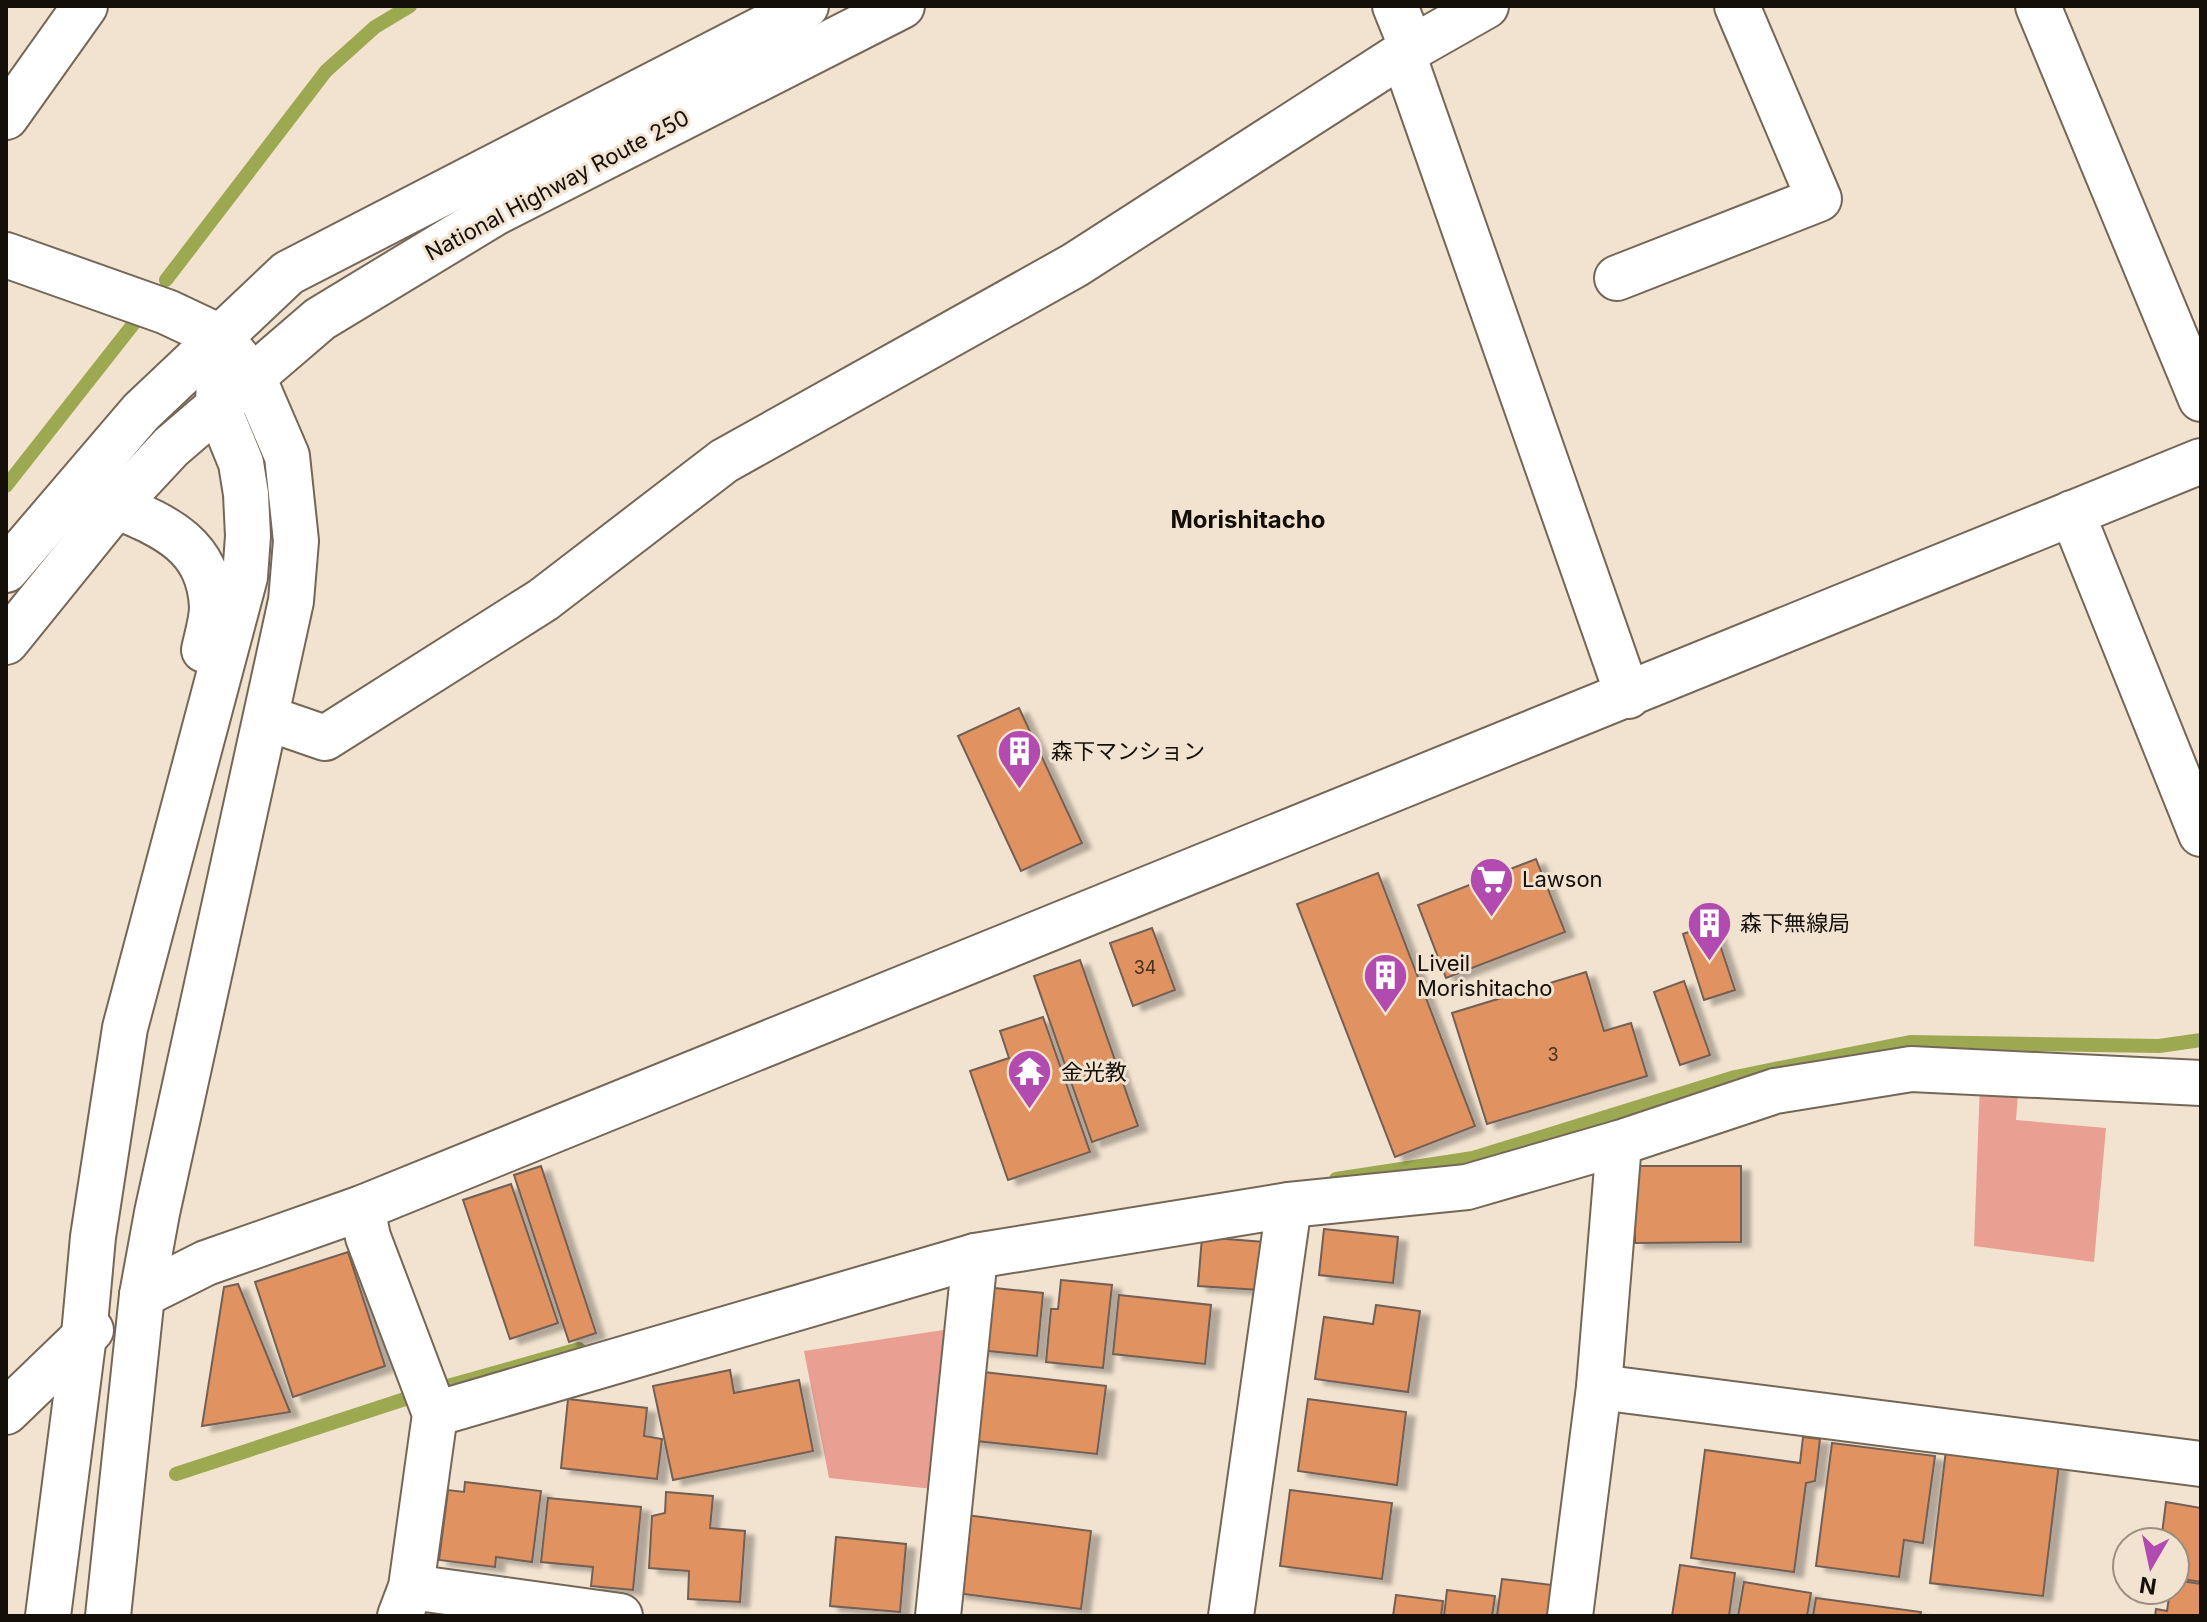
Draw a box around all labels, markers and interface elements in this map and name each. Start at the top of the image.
street label: National Highway Route 250 [421,104,693,266]
district label: Morishitacho [1170,505,1326,534]
building icon: 森下マンション [996,727,1044,790]
place label: 森下マンション [1051,738,1205,764]
supermarket icon: Lawson [1467,855,1515,918]
place label: Lawson [1522,866,1603,892]
building icon: 森下無線局 [1685,899,1733,962]
place label: 森下無線局 [1740,910,1850,936]
place label: Liveil Morishitacho [1417,950,1552,1001]
building icon: Liveil Morishitacho [1362,952,1410,1015]
house number: 34 [1134,957,1156,978]
house number: 3 [1547,1044,1559,1065]
temple icon: 金光教 [1006,1048,1054,1111]
place label: 金光教 [1061,1059,1127,1085]
north arrow [2111,1526,2191,1606]
text: N [2138,1572,2158,1600]

